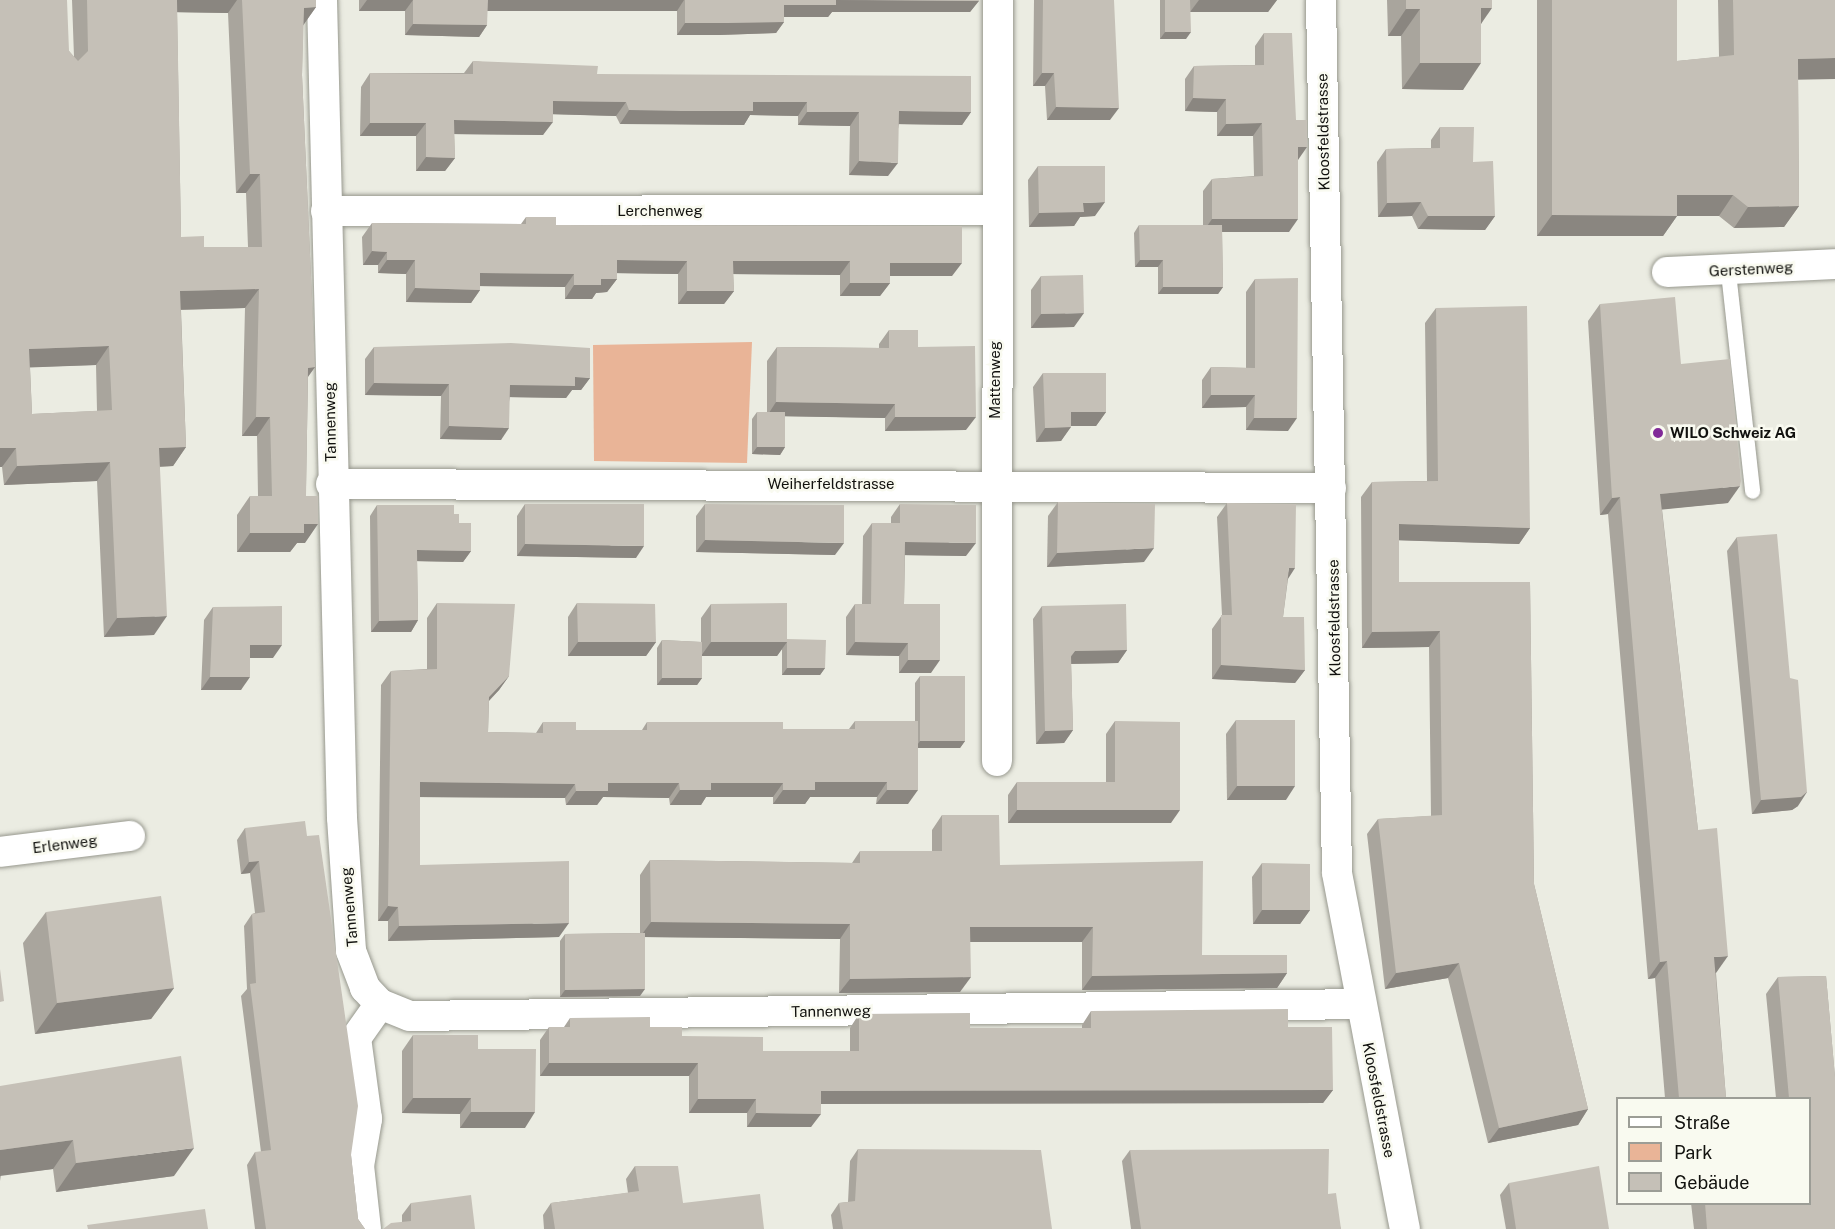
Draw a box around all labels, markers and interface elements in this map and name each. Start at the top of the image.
street label: Kloosfeldstrasse [1313,73,1333,191]
street label: Lerchenweg [617,202,703,220]
street label: Gerstenweg [1708,258,1794,280]
street label: Mattenweg [986,341,1004,419]
street label: Tannenweg [320,382,340,462]
place label: WILO Schweiz AG [1670,424,1796,442]
marker: WILO Schweiz AG [1651,426,1665,440]
street label: Weiherfeldstrasse [767,475,895,493]
street label: Kloosfeldstrasse [1324,559,1344,677]
street label: Erlenweg [31,831,99,857]
street label: Tannenweg [337,866,361,948]
street label: Tannenweg [791,1001,871,1021]
street label: Kloosfeldstrasse [1359,1041,1399,1159]
legend [1616,1097,1811,1205]
text: Straße [1674,1112,1730,1133]
text: Park [1674,1142,1712,1163]
text: Gebäude [1674,1172,1749,1193]

